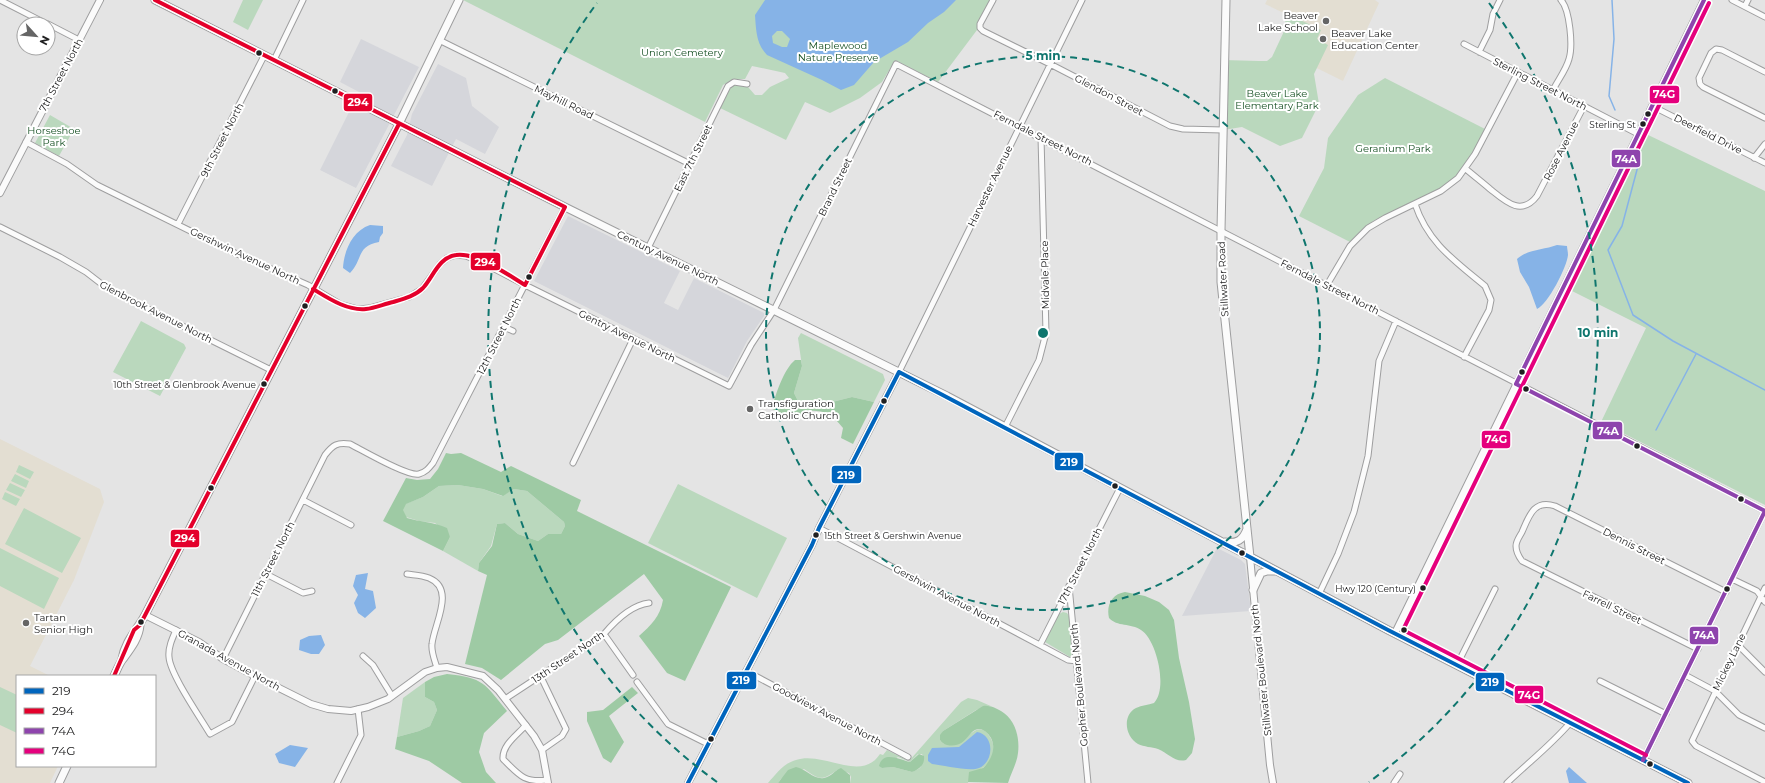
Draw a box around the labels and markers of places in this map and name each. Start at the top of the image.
place label: Beaver Lake School [1258,9,1318,34]
marker: Beaver Lake School [1321,16,1331,26]
place label: Beaver Lake Education Center [1331,27,1419,52]
marker: Beaver Lake Education Center [1318,34,1328,44]
unlabelled marker [254,48,264,58]
unlabelled marker [330,86,340,96]
unlabelled marker [1643,109,1653,119]
place label: Sterling St [1589,119,1636,130]
marker: Sterling St [1638,119,1648,129]
unlabelled marker [524,272,534,282]
unlabelled marker [300,301,310,311]
centre of rings [1036,326,1050,340]
unlabelled marker [1517,367,1527,377]
place label: 10th Street & Glenbrook Avenue [113,379,257,390]
marker: 10th Street & Glenbrook Avenue [259,379,269,389]
unlabelled marker [1521,384,1531,394]
unlabelled marker [879,396,889,406]
place label: Transfiguration Catholic Church [758,397,838,422]
marker: Transfiguration Catholic Church [745,404,755,414]
unlabelled marker [1632,441,1642,451]
unlabelled marker [1110,481,1120,491]
unlabelled marker [206,483,216,493]
unlabelled marker [1736,494,1746,504]
marker: 15th Street & Gershwin Avenue [811,530,821,540]
place label: 15th Street & Gershwin Avenue [824,530,962,541]
unlabelled marker [1237,548,1247,558]
place label: Hwy 120 (Century) [1335,583,1416,594]
marker: Hwy 120 (Century) [1418,583,1428,593]
unlabelled marker [1722,584,1732,594]
place label: Tartan Senior High [34,611,93,636]
unlabelled marker [136,617,146,627]
marker: Tartan Senior High [21,618,31,628]
unlabelled marker [1399,625,1409,635]
unlabelled marker [706,734,716,744]
unlabelled marker [1645,759,1655,769]

